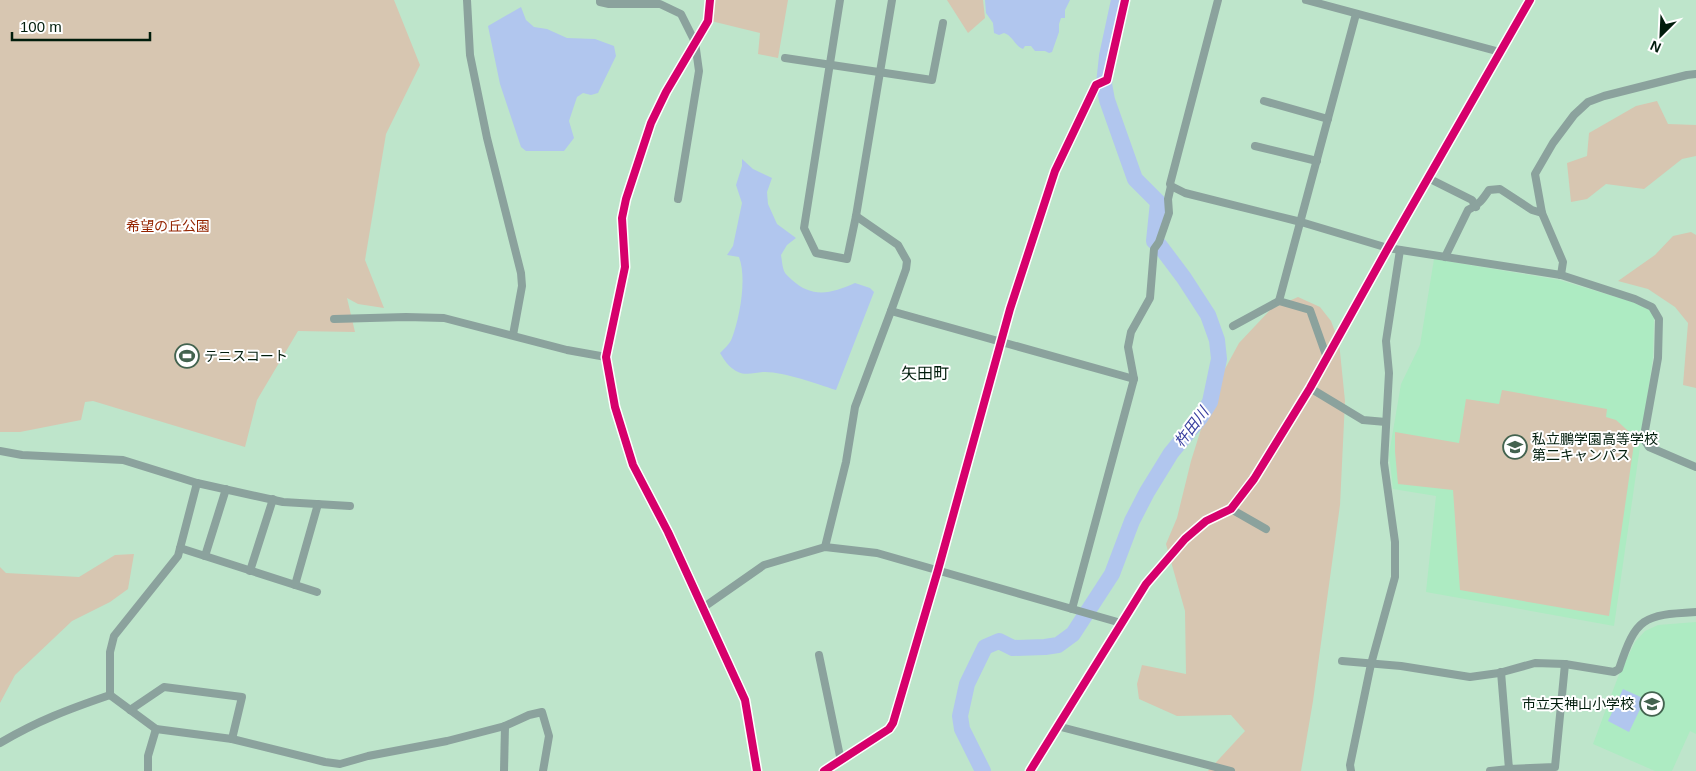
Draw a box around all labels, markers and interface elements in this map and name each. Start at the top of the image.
scale bar [12,10,150,42]
north arrow [1636,10,1686,60]
text: 100 m [20,18,62,35]
text: N [1648,38,1664,56]
park label: 希望の丘公園 [126,218,210,234]
sports icon: テニスコート [174,343,200,369]
place label: テニスコート [204,348,288,364]
district label: 矢田町 [901,365,949,382]
water label: 杵田川 [1171,402,1213,450]
place label: 私立鵬学園高等学校 第二キャンパス [1532,431,1658,463]
school or university icon: 私立鵬学園高等学校 第二キャンパス [1502,434,1528,460]
school or university icon: 市立天神山小学校 [1639,691,1665,717]
place label: 市立天神山小学校 [1522,696,1634,712]

